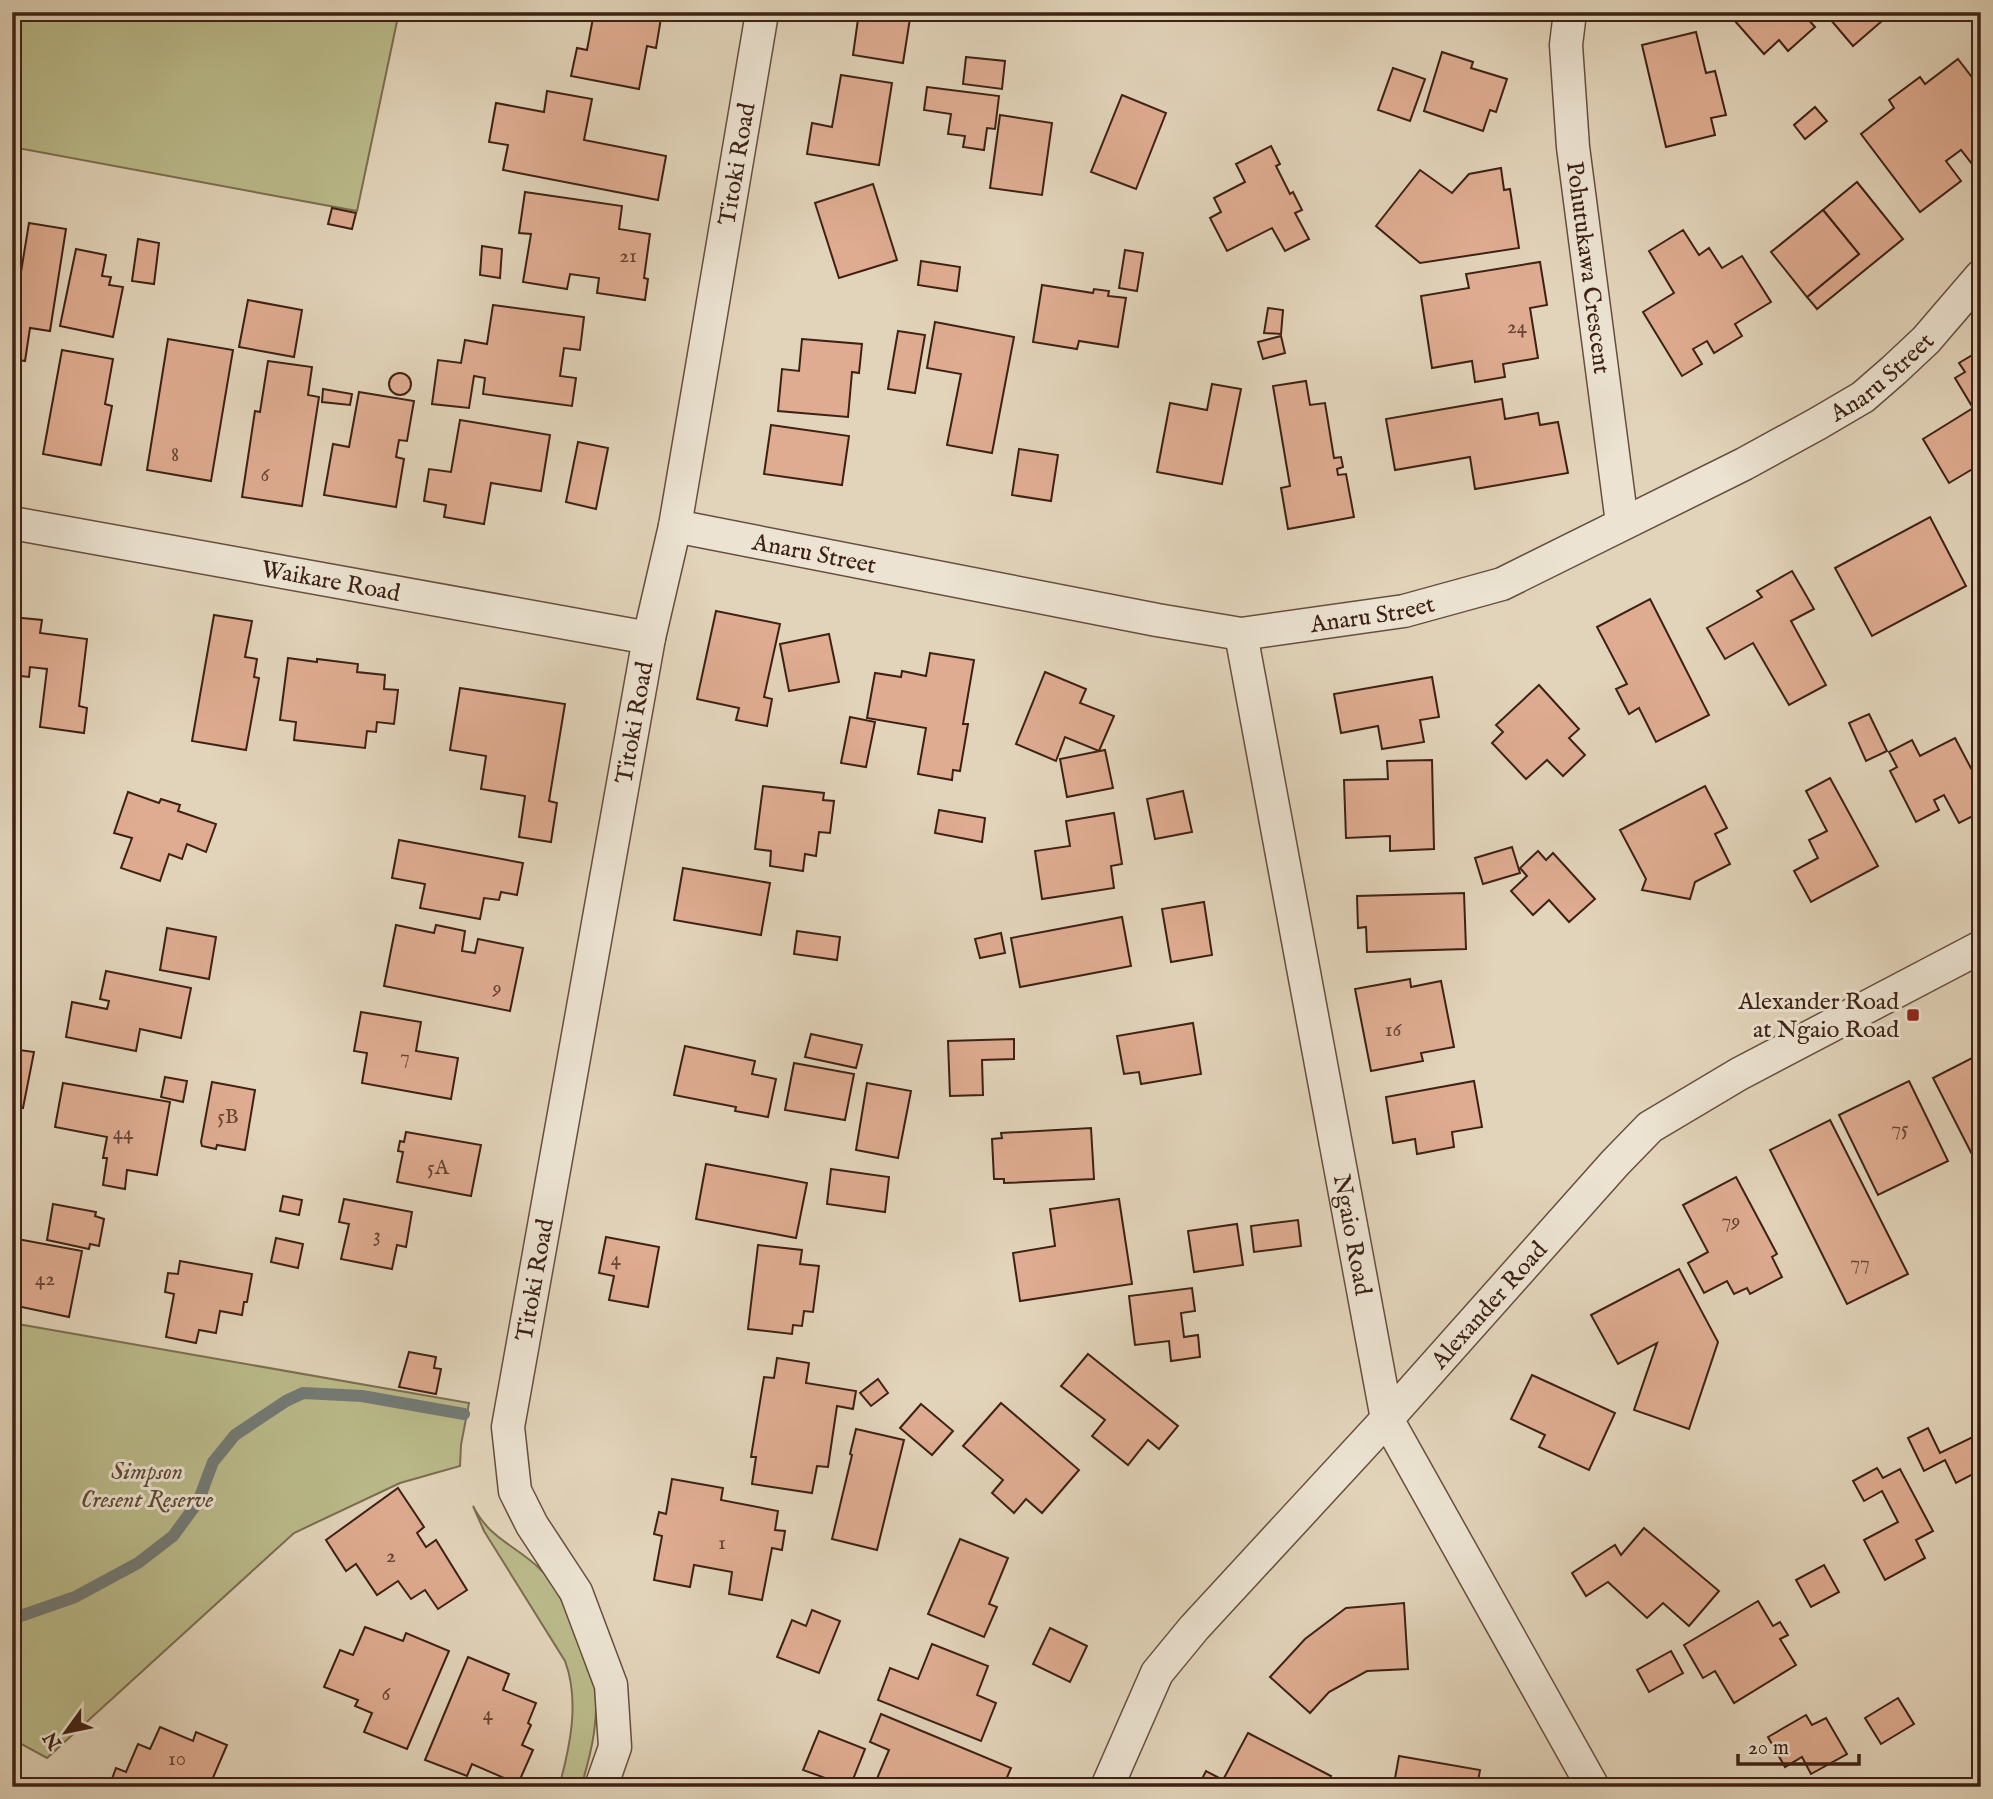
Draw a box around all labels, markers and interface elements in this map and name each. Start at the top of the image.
street label: Titoki Road [712,101,764,228]
street label: Pohutukawa Crescent [1558,160,1616,376]
house number: 21 [619,243,637,270]
house number: 24 [1507,314,1528,341]
street label: Anaru Street [1824,327,1942,430]
house number: 8 [171,442,179,469]
house number: 6 [261,462,271,489]
street label: Anaru Street [749,527,879,582]
street label: Waikare Road [259,554,403,610]
street label: Anaru Street [1307,589,1438,641]
street label: Titoki Road [609,659,662,786]
house number: 9 [491,975,502,1002]
place label: Alexander Road at Ngaio Road [1737,987,1899,1046]
marker: Alexander Road at Ngaio Road [1905,1007,1921,1023]
house number: 16 [1385,1017,1402,1044]
house number: 7 [400,1044,410,1071]
house number: 5B [217,1104,239,1131]
house number: 75 [1891,1116,1909,1143]
house number: 44 [113,1120,134,1147]
house number: 5A [427,1155,450,1182]
street label: Ngaio Road [1325,1172,1378,1298]
house number: 79 [1722,1208,1741,1235]
street label: Titoki Road [510,1216,562,1344]
house number: 3 [373,1222,381,1249]
street label: Alexander Road [1424,1235,1555,1377]
house number: 4 [611,1246,622,1273]
house number: 77 [1850,1250,1870,1277]
house number: 42 [35,1266,55,1293]
park label: Simpson Cresent Reserve [81,1457,213,1516]
house number: 1 [718,1530,726,1557]
house number: 2 [386,1543,396,1570]
house number: 6 [382,1681,392,1708]
north arrow [32,1698,102,1768]
house number: 4 [483,1701,494,1728]
scale bar [1738,1722,1858,1766]
text: N [39,1726,69,1754]
text: 20 m [1748,1735,1789,1762]
house number: 10 [168,1746,186,1773]

